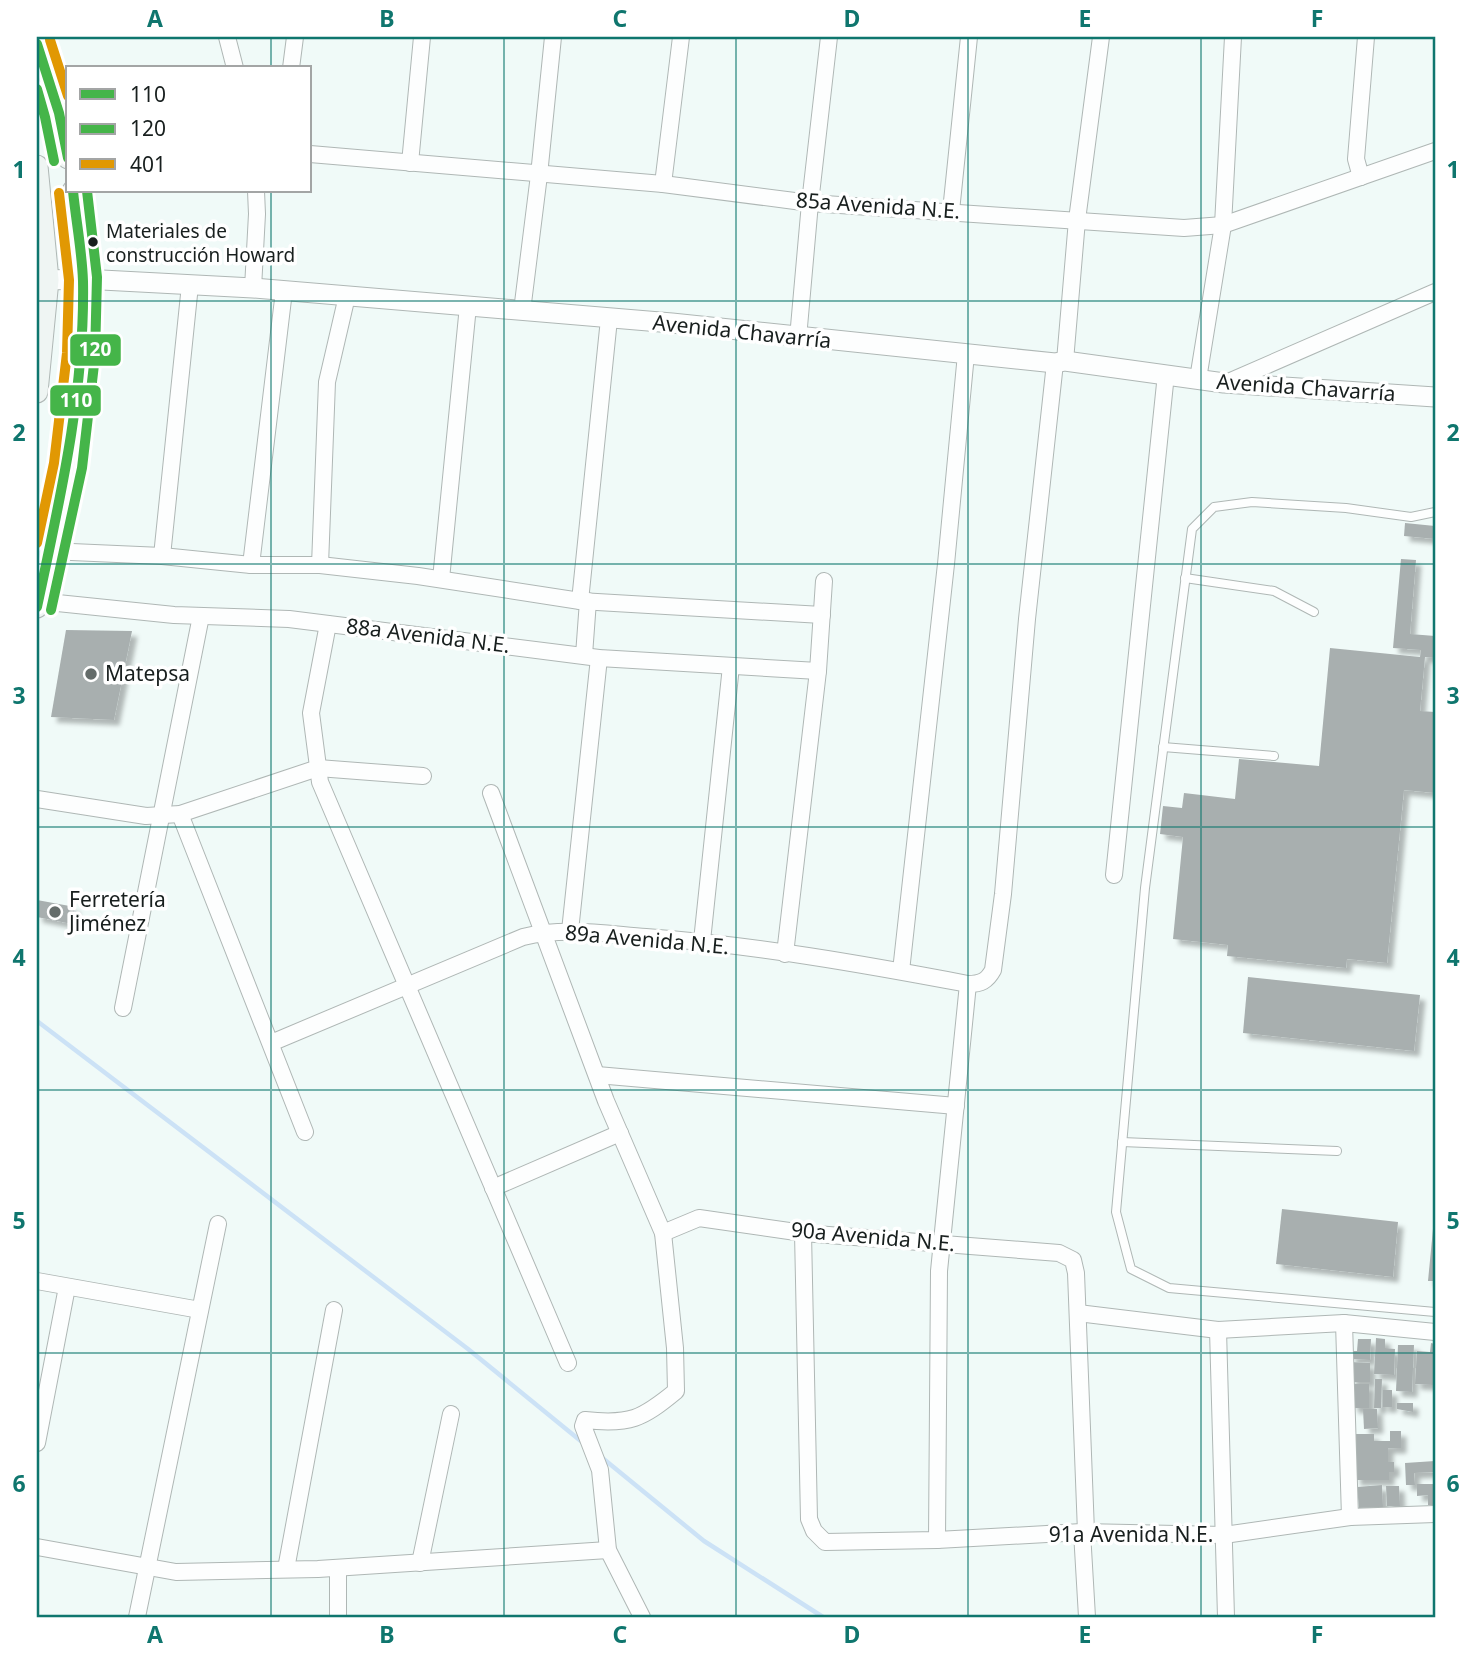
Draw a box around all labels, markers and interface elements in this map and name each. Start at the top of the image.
text: A [147,2,163,34]
text: B [379,2,395,34]
text: C [613,2,628,34]
text: D [844,2,860,34]
text: E [1079,2,1091,34]
text: F [1311,2,1323,34]
legend [66,66,312,192]
text: 110 [130,80,166,108]
text: 120 [130,114,166,142]
text: 401 [130,150,166,178]
text: 1 [12,153,26,185]
text: 1 [1446,153,1460,185]
street label: 85a Avenida N.E. [795,185,961,225]
place label: Materiales de construcción Howard [106,218,295,268]
marker: Materiales de construcción Howard [86,235,100,249]
street label: Avenida Chavarría [651,308,833,354]
line badge: 120 [69,333,122,367]
text: 120 [79,336,111,362]
street label: Avenida Chavarría [1216,367,1397,407]
line badge: 110 [49,384,102,417]
text: 110 [60,387,92,413]
text: 2 [12,416,26,448]
text: 2 [1446,416,1460,448]
street label: 88a Avenida N.E. [345,611,512,659]
place label: Matepsa [105,659,190,687]
marker: Matepsa [83,666,99,682]
text: 3 [12,679,26,711]
text: 3 [1446,679,1460,711]
place label: Ferretería Jiménez [67,885,166,937]
marker: Ferretería Jiménez [47,904,63,920]
street label: 89a Avenida N.E. [564,918,730,960]
text: 4 [12,941,26,973]
text: 4 [1446,941,1460,973]
text: 5 [12,1204,26,1236]
text: 5 [1446,1204,1460,1236]
street label: 90a Avenida N.E. [790,1215,956,1257]
text: 6 [12,1467,26,1499]
text: 6 [1446,1467,1460,1499]
street label: 91a Avenida N.E. [1049,1520,1213,1548]
text: A [147,1618,163,1650]
text: B [379,1618,395,1650]
text: C [613,1618,628,1650]
text: D [844,1618,860,1650]
text: E [1079,1618,1091,1650]
text: F [1311,1618,1323,1650]

